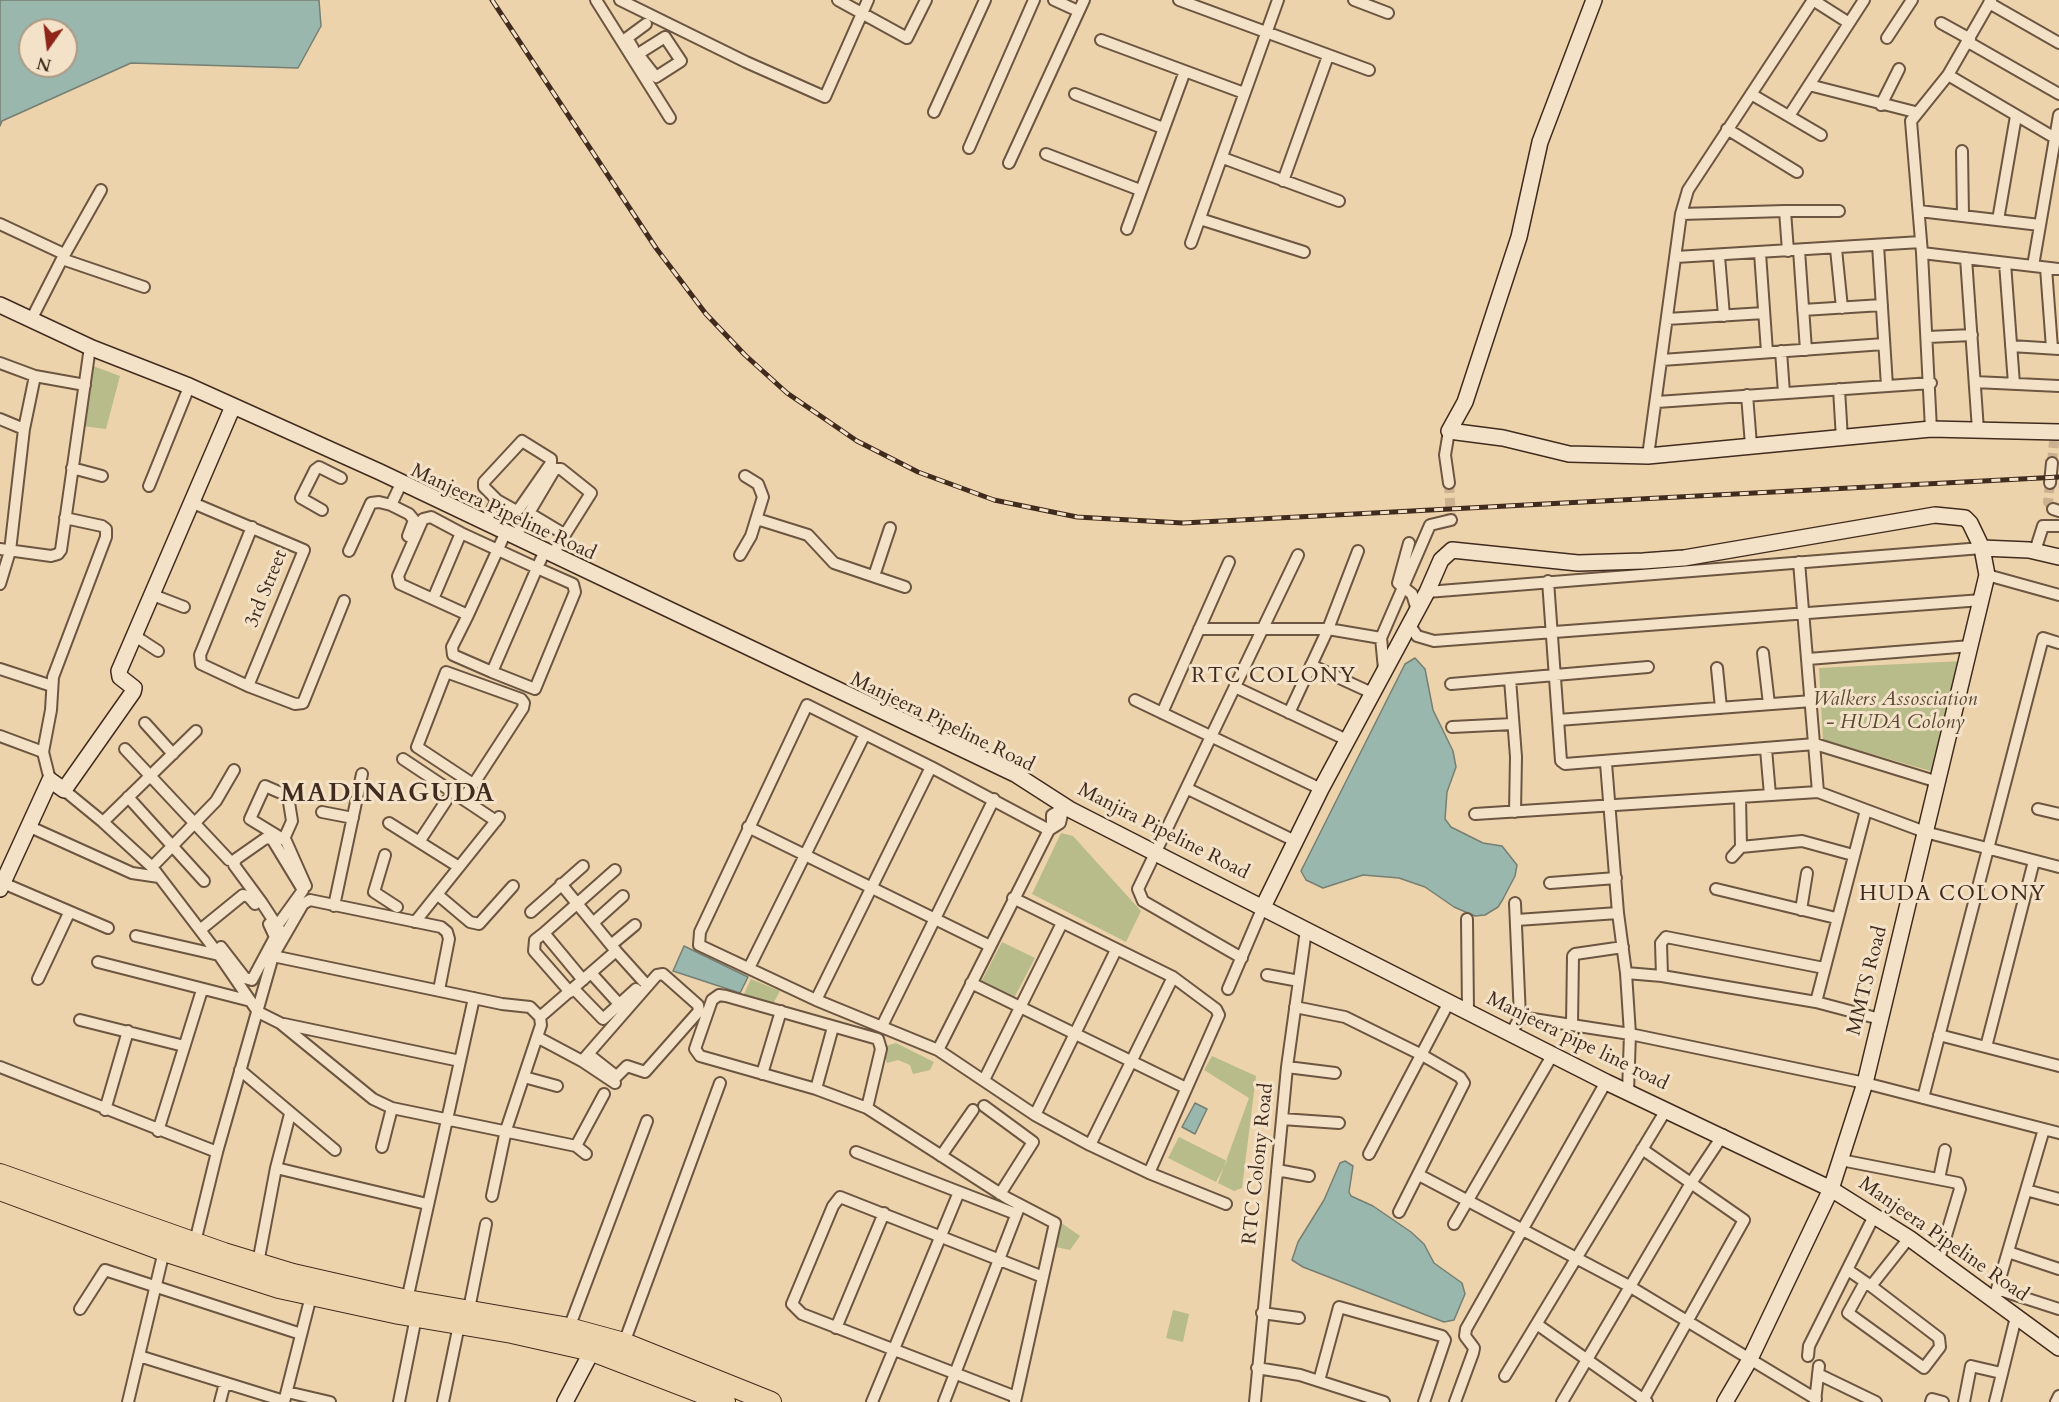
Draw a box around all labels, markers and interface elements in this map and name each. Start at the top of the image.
north arrow [18,18,78,78]
text: N [35,51,54,76]
street label: Manjeera Pipeline Road [407,460,599,566]
street label: 3rd Street [241,547,293,631]
district label: RTC COLONY [1191,664,1357,690]
street label: Manjeera Pipeline Road [846,668,1038,778]
park label: Walkers Assosciation - HUDA Colony [1813,688,1977,735]
street label: Manjira Pipeline Road [1073,778,1253,886]
district label: MADINAGUDA [280,779,496,811]
district label: HUDA COLONY [1859,882,2047,908]
street label: MMTS Road [1843,924,1893,1038]
street label: Manjeera pipe line road [1482,988,1672,1096]
street label: RTC Colony Road [1239,1082,1279,1246]
street label: Manjeera Pipeline Road [1854,1172,2032,1308]

